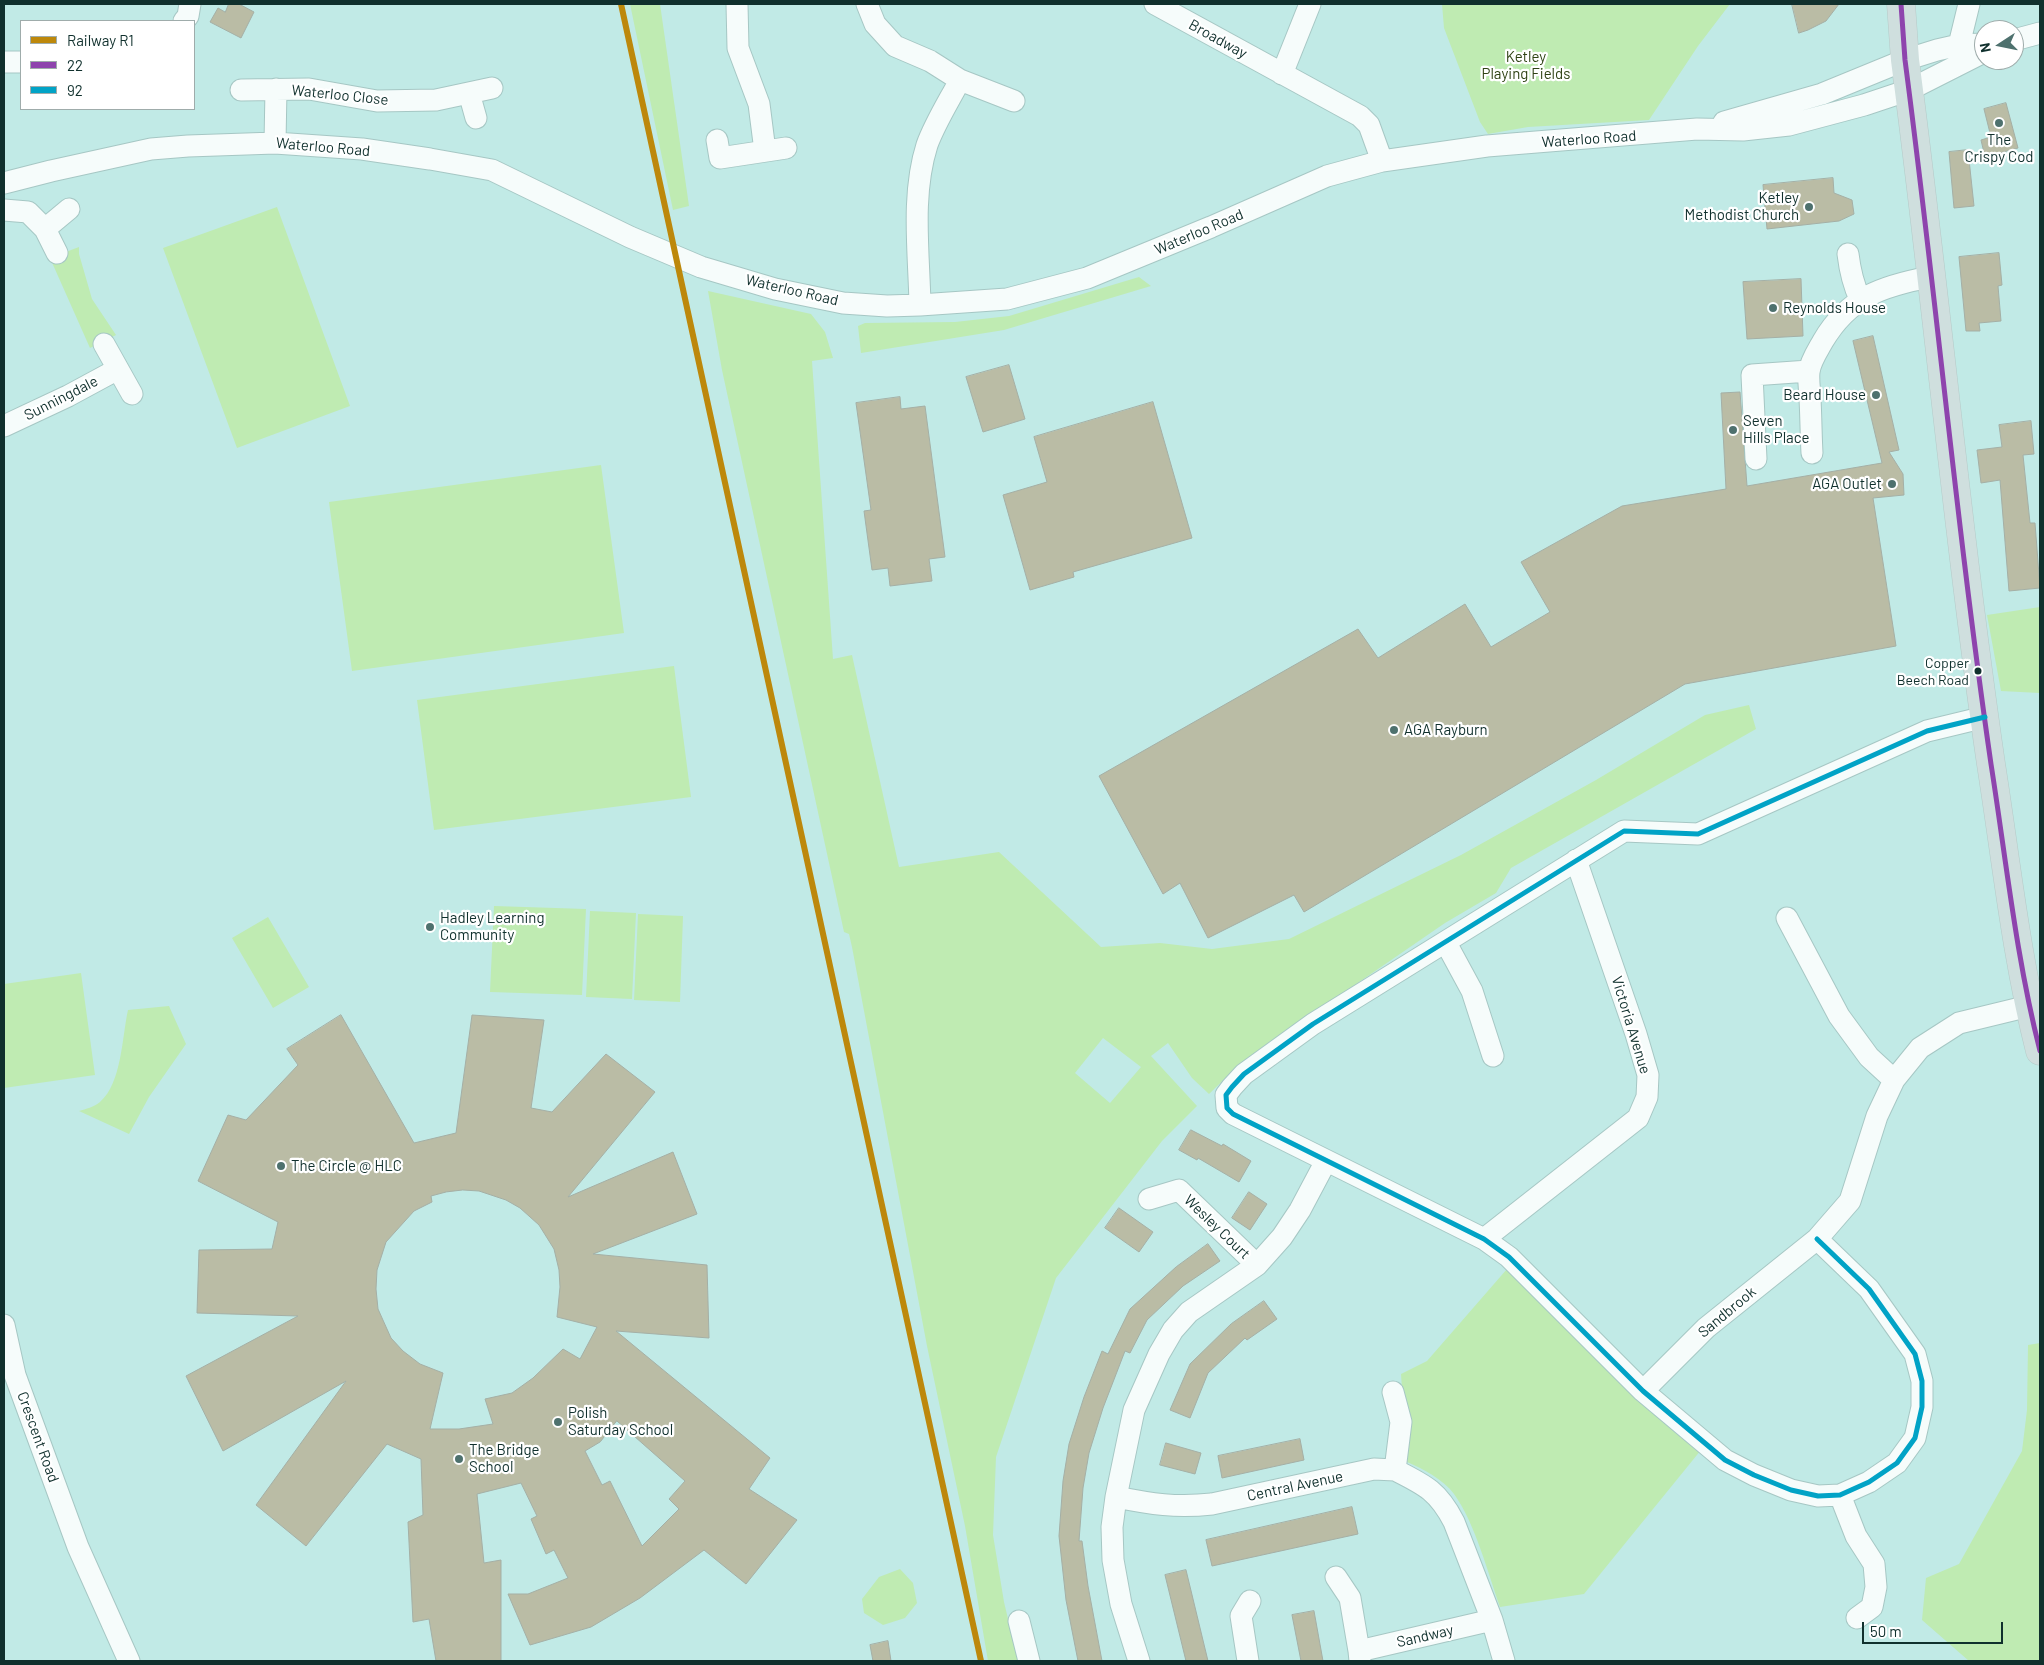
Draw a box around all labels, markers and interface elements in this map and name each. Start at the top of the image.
street label: Broadway [1186,16,1250,62]
legend [20,20,195,110]
north arrow [1974,20,2024,70]
text: Railway R1 [67,31,134,49]
text: N [1976,42,1994,54]
park label: Ketley Playing Fields [1482,48,1570,83]
text: 22 [67,56,83,74]
text: 92 [67,81,83,99]
street label: Waterloo Close [291,81,389,109]
marker: The Crispy Cod [1993,117,2005,129]
street label: Waterloo Road [1541,127,1637,151]
place label: The Crispy Cod [1964,131,2034,166]
street label: Waterloo Road [275,134,371,160]
place label: Ketley Methodist Church [1685,189,1799,224]
marker: Ketley Methodist Church [1803,201,1815,213]
street label: Waterloo Road [1152,205,1246,259]
street label: Waterloo Road [744,271,840,309]
place label: Reynolds House [1783,299,1886,317]
marker: Reynolds House [1767,302,1779,314]
street label: Sunningdale [21,372,101,424]
place label: Beard House [1783,386,1866,404]
marker: Beard House [1870,389,1882,401]
place label: Seven Hills Place [1743,412,1809,447]
marker: Seven Hills Place [1727,424,1739,436]
place label: AGA Outlet [1812,475,1882,493]
marker: AGA Outlet [1886,478,1898,490]
place label: Copper Beech Road [1897,655,1969,688]
marker: Copper Beech Road [1973,666,1983,676]
place label: AGA Rayburn [1404,721,1488,739]
marker: AGA Rayburn [1388,724,1400,736]
place label: Hadley Learning Community [440,909,544,944]
marker: Hadley Learning Community [424,921,436,933]
street label: Victoria Avenue [1608,974,1654,1076]
place label: The Circle @ HLC [291,1157,402,1175]
marker: The Circle @ HLC [275,1160,287,1172]
street label: Wesley Court [1180,1191,1254,1263]
street label: Sandbrook [1694,1283,1760,1341]
street label: Crescent Road [13,1389,63,1485]
place label: Polish Saturday School [568,1404,673,1439]
marker: Polish Saturday School [552,1416,564,1428]
place label: The Bridge School [469,1441,539,1476]
marker: The Bridge School [453,1453,465,1465]
street label: Central Avenue [1245,1467,1345,1505]
scale bar [1864,1612,2005,1644]
street label: Sandway [1395,1621,1455,1651]
text: 50 m [1870,1622,1902,1640]

